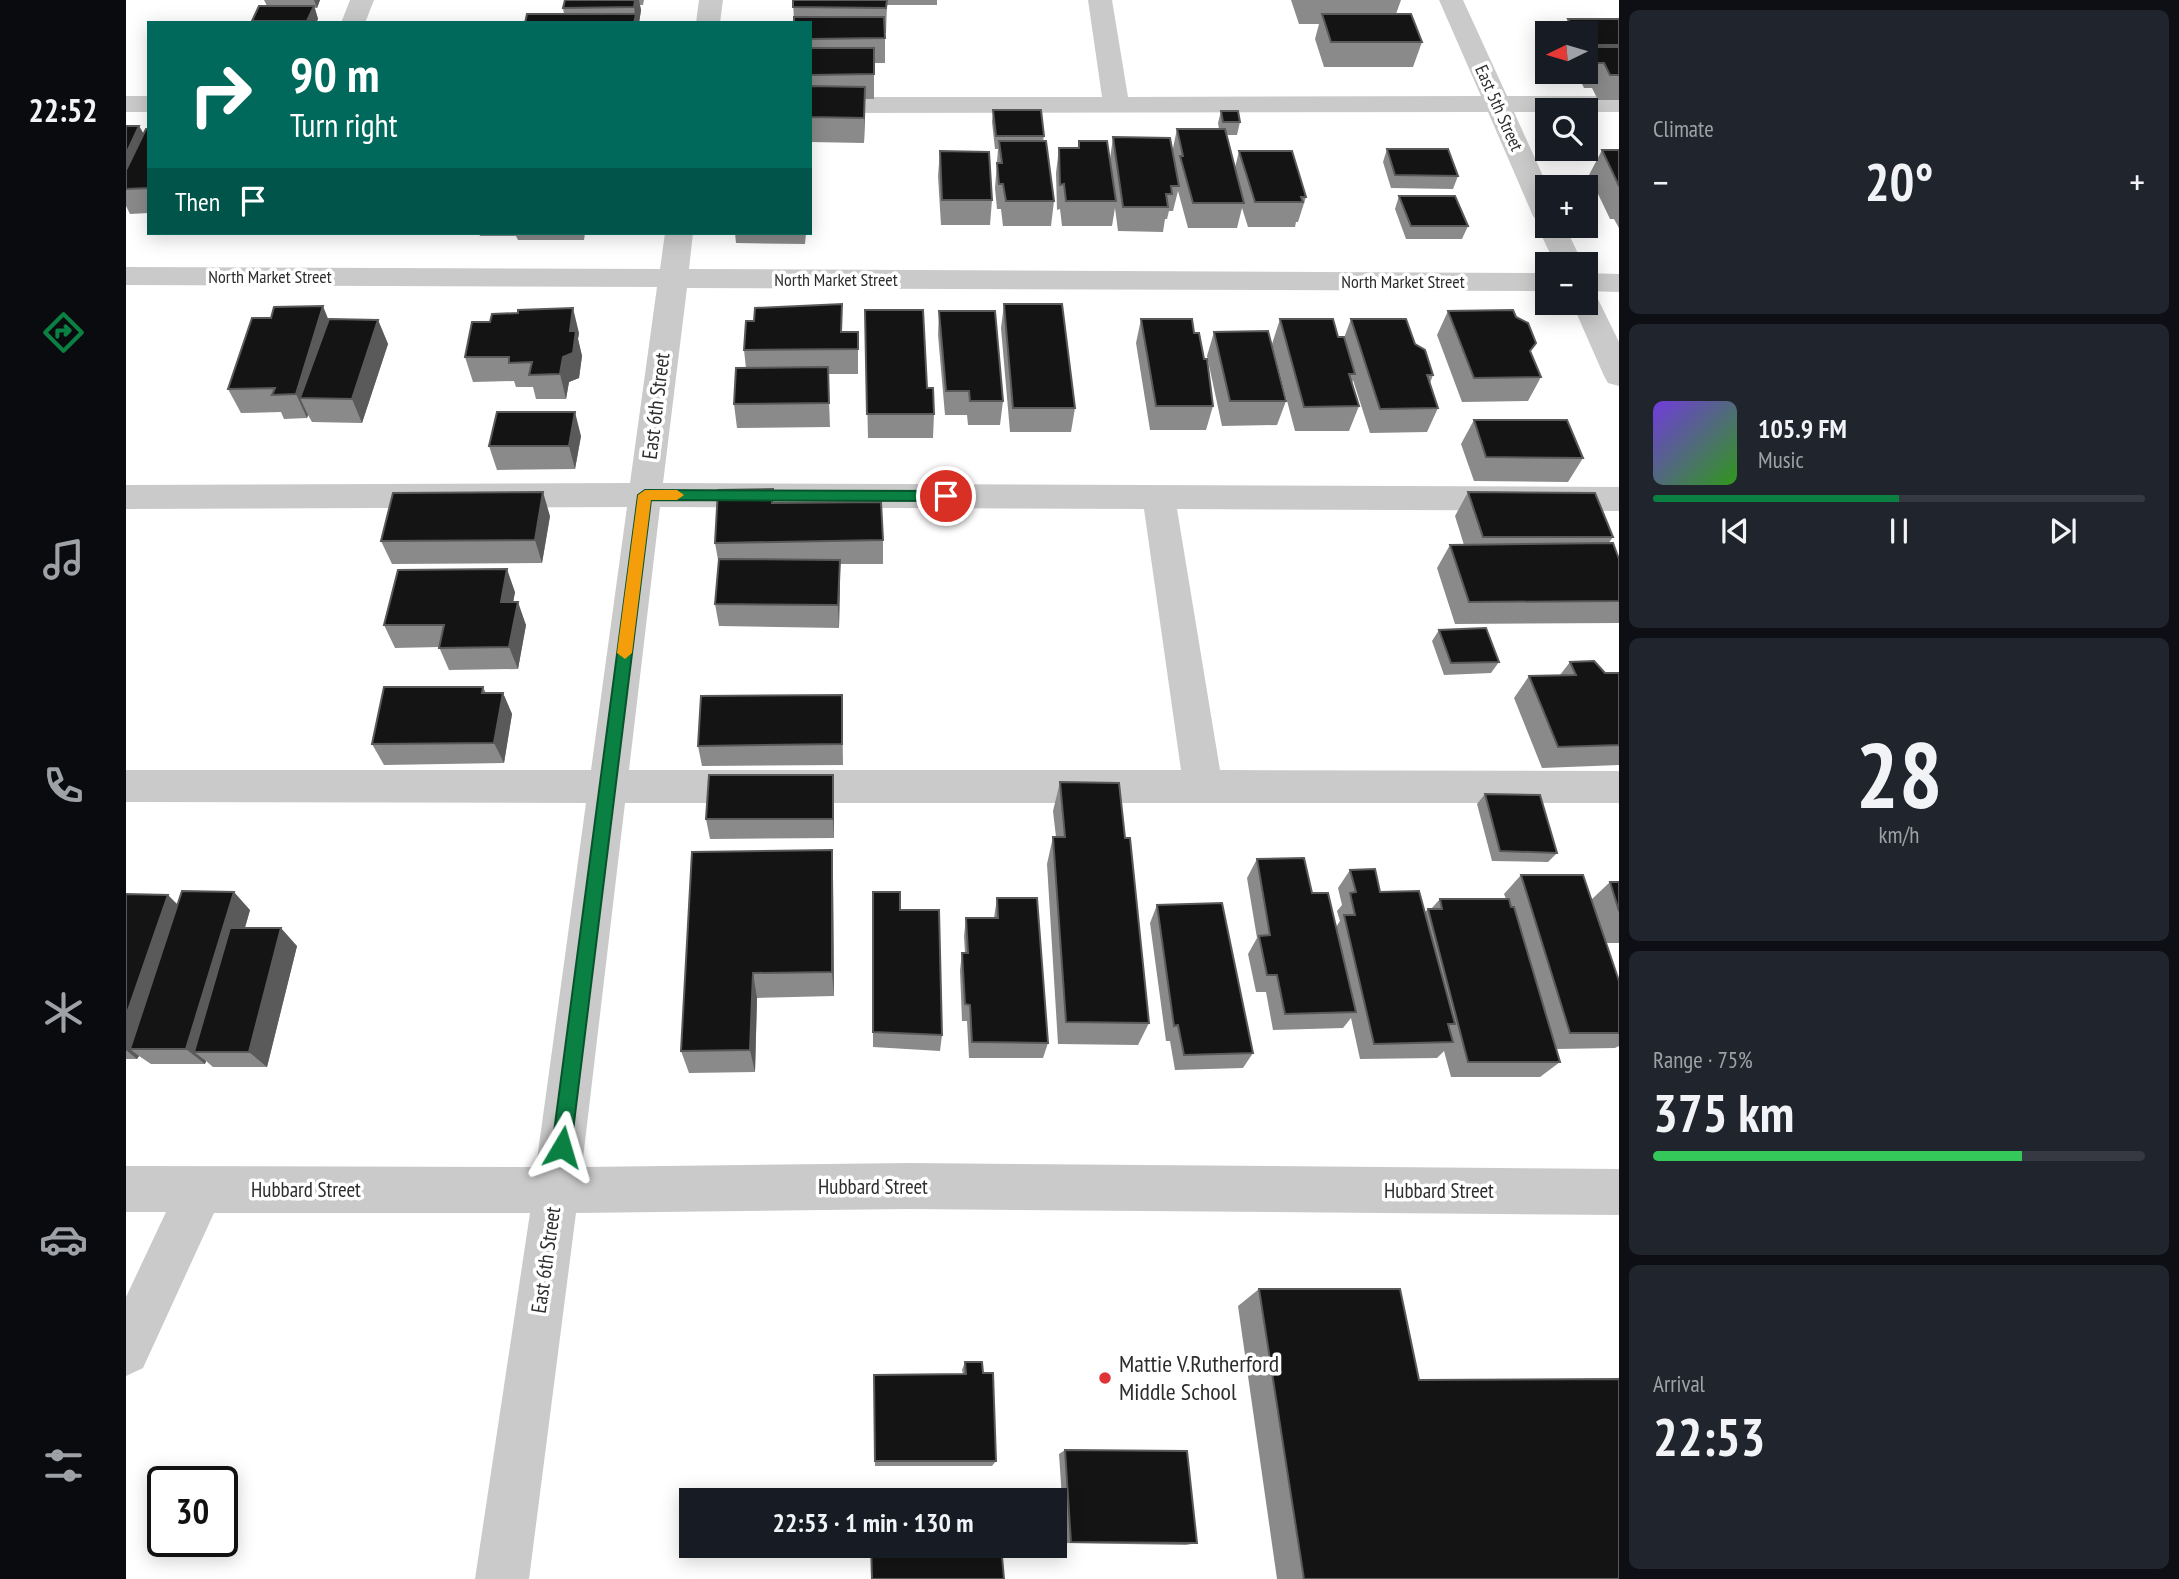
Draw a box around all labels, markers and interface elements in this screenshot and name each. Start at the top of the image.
north arrow [1535,21,1598,84]
map controls [1535,21,1598,315]
text: 90 m [290,42,379,106]
icon: right [175,49,266,140]
street label: East 5th Street [1470,61,1529,154]
text: 22:52 [28,89,98,131]
button: search [1535,98,1598,161]
text: Turn right [290,104,398,146]
text: Climate [1653,114,1714,143]
text: 20° [1865,148,1933,215]
text: − [1653,157,1669,206]
text: + [2129,157,2145,206]
button: + [1535,175,1598,238]
icon: arrive [234,182,272,220]
text: Then [175,185,220,218]
button: − [1535,252,1598,315]
street label: North Market Street [208,265,332,288]
street label: North Market Street [774,268,898,291]
street label: North Market Street [1341,270,1465,293]
icon: directions [39,308,88,357]
street label: East 6th Street [636,351,675,461]
text: 105.9 FM [1758,412,1847,445]
text: Music [1758,445,1804,474]
pin [916,466,976,526]
icon: arrive [927,477,965,515]
icon: previous [1716,512,1754,550]
icon: pause [1880,512,1918,550]
icon: next [2044,512,2082,550]
icon: music [39,535,88,584]
text: 28 [1856,715,1943,833]
icon: phone [39,761,88,810]
text: km/h [1879,820,1919,849]
icon: climate [39,988,88,1037]
text: Range · 75% [1653,1045,1753,1074]
text: 375 km [1653,1079,1794,1146]
position arrow [525,1110,599,1184]
street label: Hubbard Street [818,1173,928,1200]
street label: Hubbard Street [251,1176,361,1203]
street label: Hubbard Street [1384,1177,1494,1204]
street label: East 6th Street [525,1205,566,1315]
icon: car [39,1215,88,1264]
place label: Mattie V.Rutherford Middle School [1119,1348,1279,1407]
text: Arrival [1653,1369,1705,1398]
marker: Mattie V.Rutherford Middle School [1097,1370,1113,1386]
text: 22:53 [1653,1403,1765,1470]
icon: filters [39,1441,88,1490]
speed limit sign: 30 [147,1466,238,1557]
text: 22:53 · 1 min · 130 m [773,1506,973,1539]

